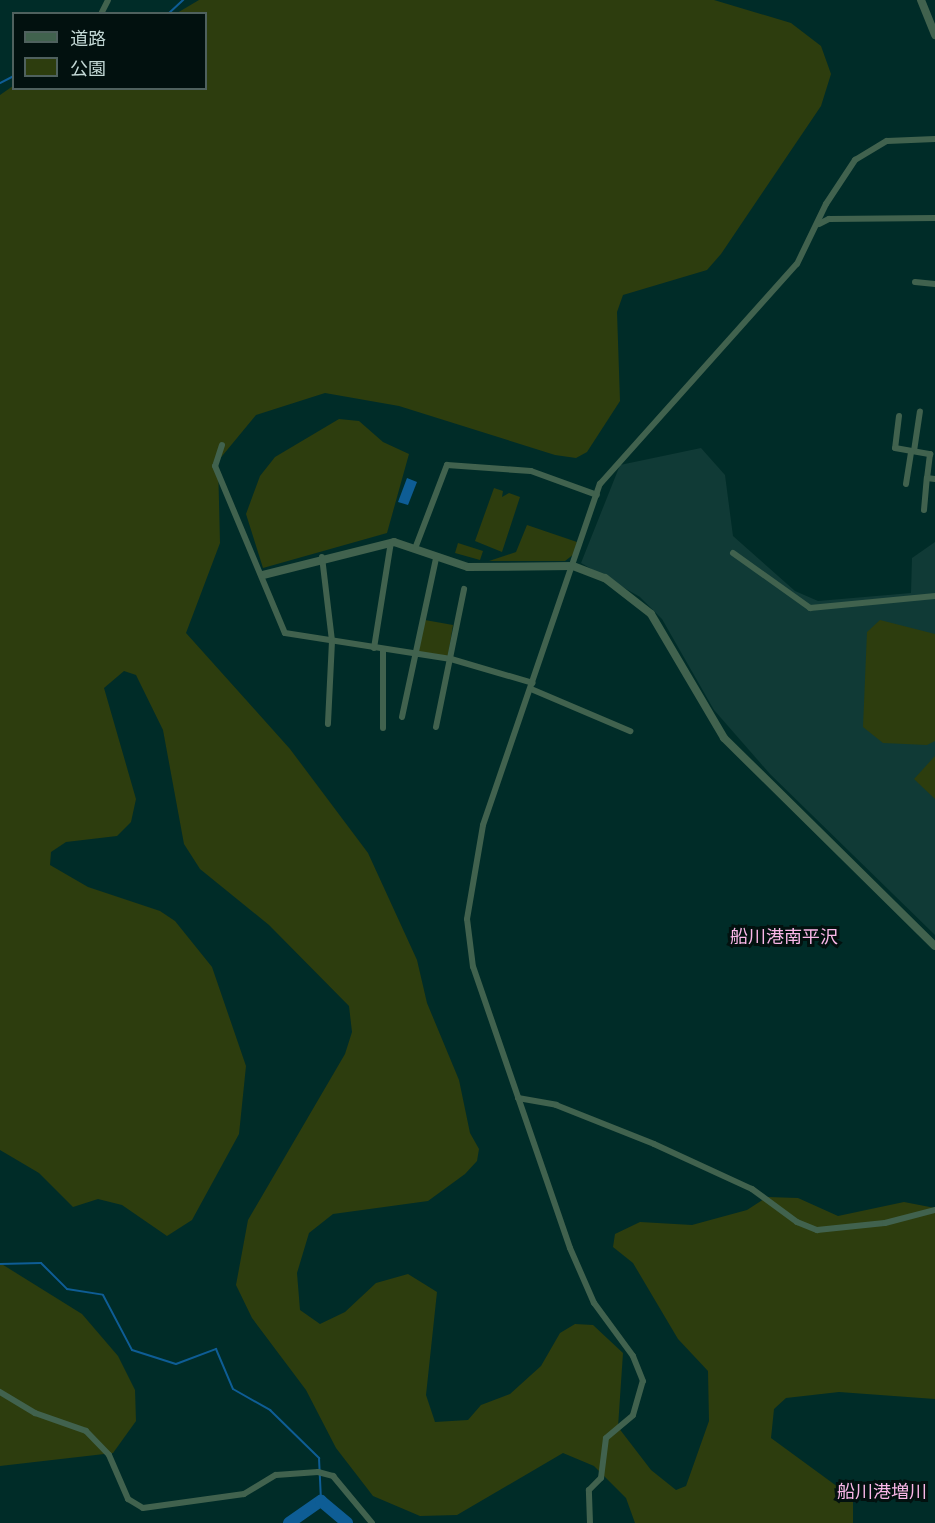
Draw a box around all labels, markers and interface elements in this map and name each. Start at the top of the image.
legend [12,12,207,90]
text: 道路 [70,28,106,50]
text: 公園 [70,58,106,80]
district label: 船川港南平沢 [730,926,838,948]
district label: 船川港増川 [837,1481,927,1503]

